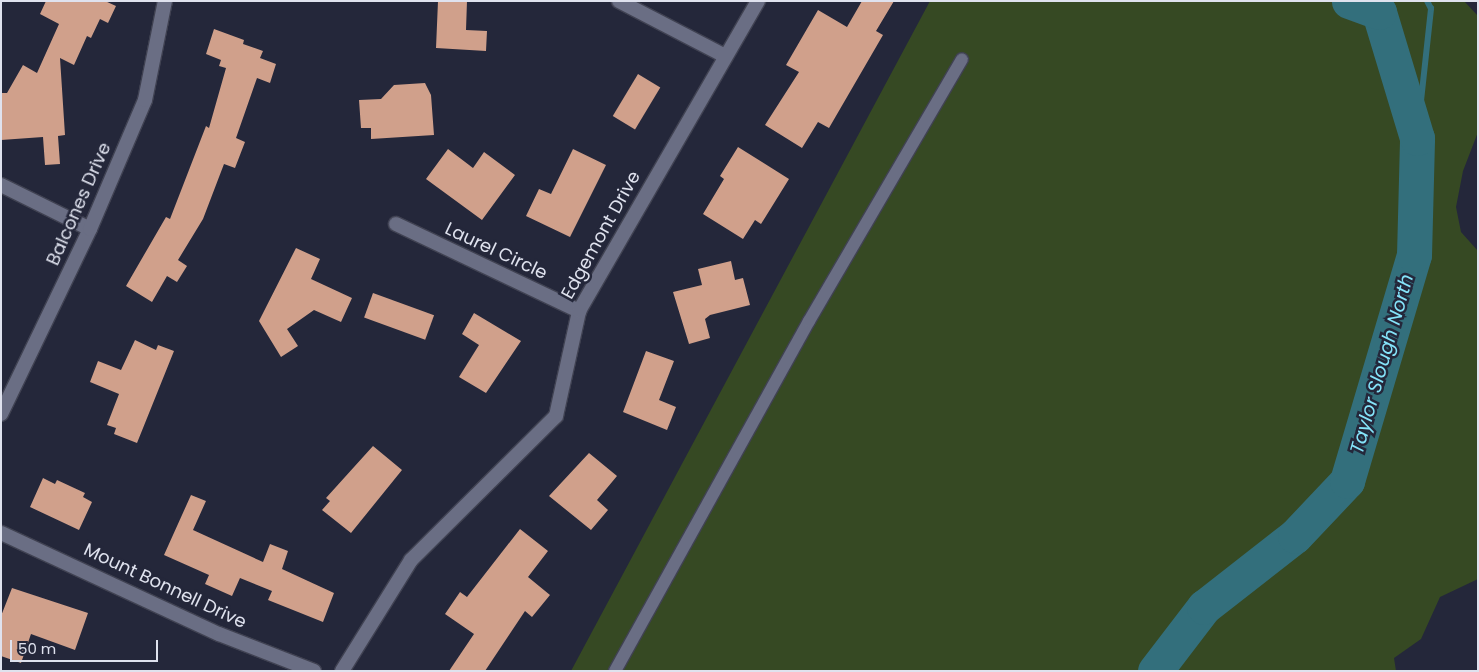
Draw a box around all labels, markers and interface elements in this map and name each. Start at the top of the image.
street label: Balcones Drive [42,139,116,269]
street label: Edgemont Drive [557,167,645,303]
street label: Laurel Circle [442,218,550,284]
water label: Taylor Slough North [1345,272,1419,456]
street label: Mount Bonnell Drive [80,539,250,633]
scale bar [12,630,160,662]
text: 50 m [18,638,56,659]

